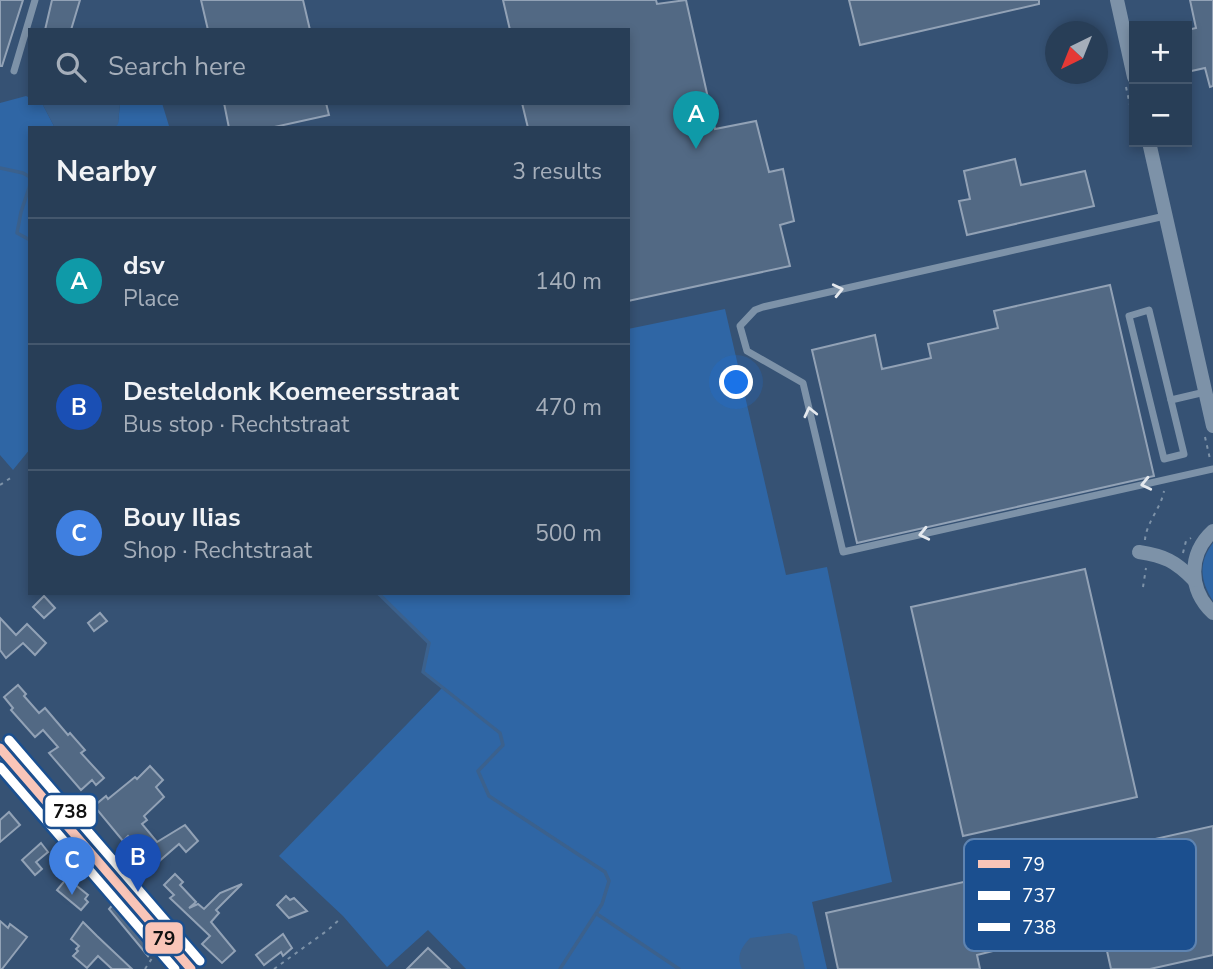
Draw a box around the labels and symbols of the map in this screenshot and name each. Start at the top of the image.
north arrow [1045,21,1108,84]
pin: A [673,91,719,149]
one-way arrow [832,284,844,298]
your location [719,365,753,399]
one-way arrow [804,406,818,418]
one-way arrow [1140,475,1152,490]
one-way arrow [918,525,930,540]
line badge: 738 [44,794,97,828]
text: 738 [53,799,87,825]
pin: B [115,834,161,892]
pin: C [49,837,95,895]
legend [964,839,1196,951]
text: 79 [1022,852,1045,878]
text: 737 [1022,883,1056,909]
text: 738 [1022,915,1056,941]
line badge: 79 [144,921,184,955]
text: 79 [153,926,175,952]

